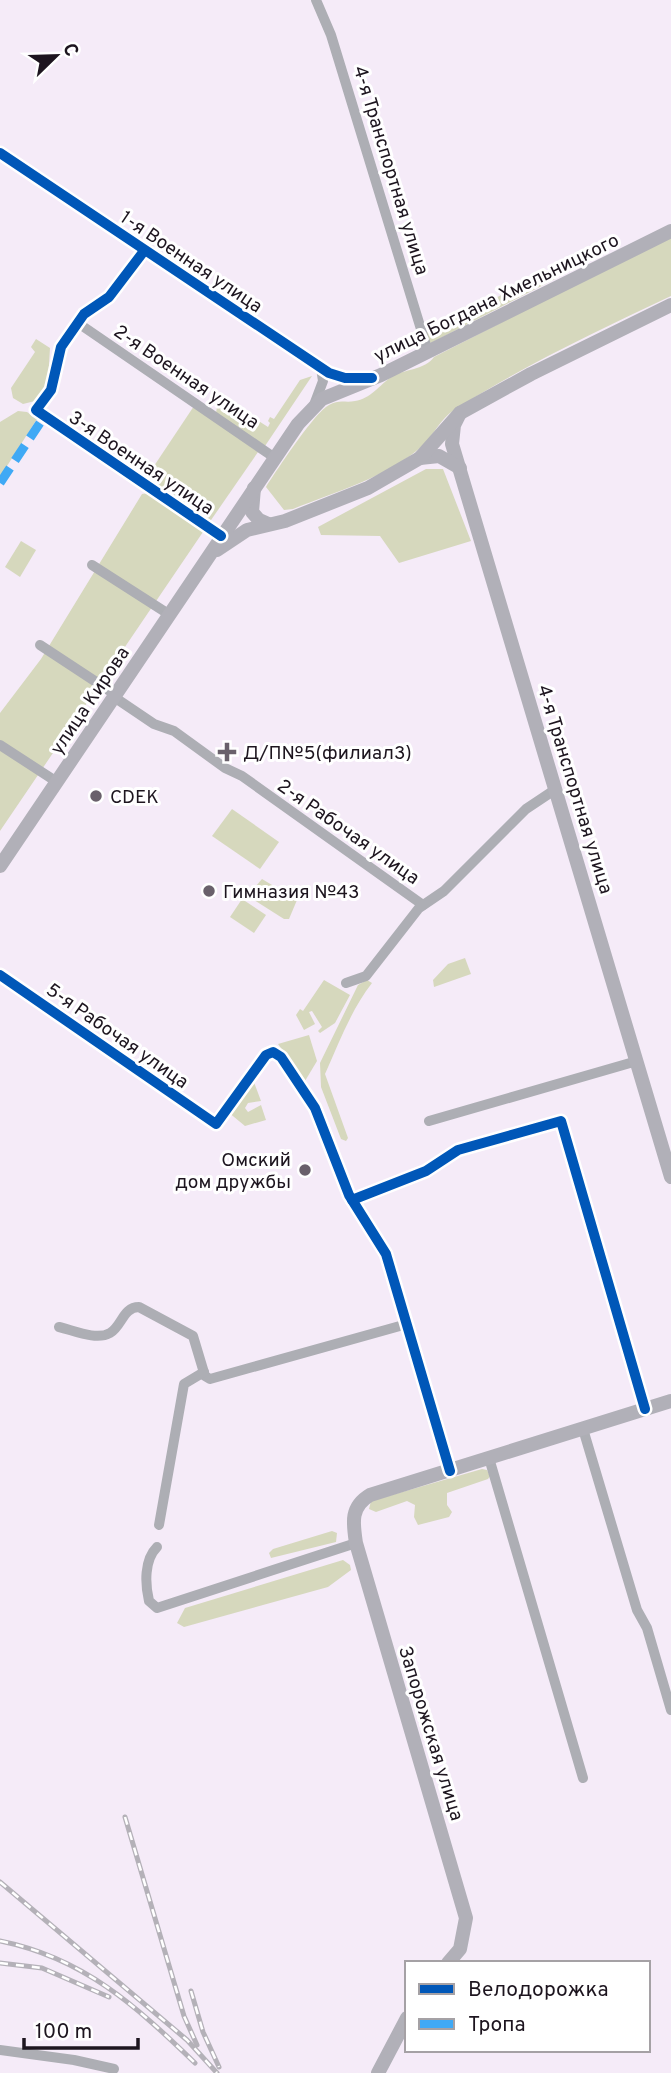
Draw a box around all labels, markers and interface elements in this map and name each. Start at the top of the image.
north arrow [21,21,91,91]
text: С [56,40,83,60]
street label: 4-я Транспортная улица [347,63,433,278]
street label: 1-я Военная улица [115,206,267,319]
street label: улица Богдана Хмельницкого [370,229,623,369]
street label: 2-я Военная улица [109,320,263,435]
street label: 3-я Военная улица [64,406,218,521]
street label: улица Кирова [46,642,136,760]
street label: 4-я Транспортная улица [531,682,617,897]
marker: Д/П№5(филиал3) [217,742,237,762]
place label: Д/П№5(филиал3) [243,742,412,766]
street label: 2-я Рабочая улица [272,775,424,891]
place label: CDEK [110,786,159,810]
marker: CDEK [88,788,104,804]
place label: Гимназия №43 [223,881,359,905]
marker: Гимназия №43 [201,883,217,899]
street label: 5-я Рабочая улица [41,979,193,1095]
place label: Омский дом дружбы [175,1149,291,1195]
marker: Омский дом дружбы [297,1162,313,1178]
street label: Запорожская улица [392,1643,468,1824]
legend [405,1961,650,2052]
text: Велодорожка [468,1977,608,2004]
scale bar [24,2007,138,2050]
text: Тропа [468,2012,526,2039]
text: 100 m [35,2019,92,2046]

